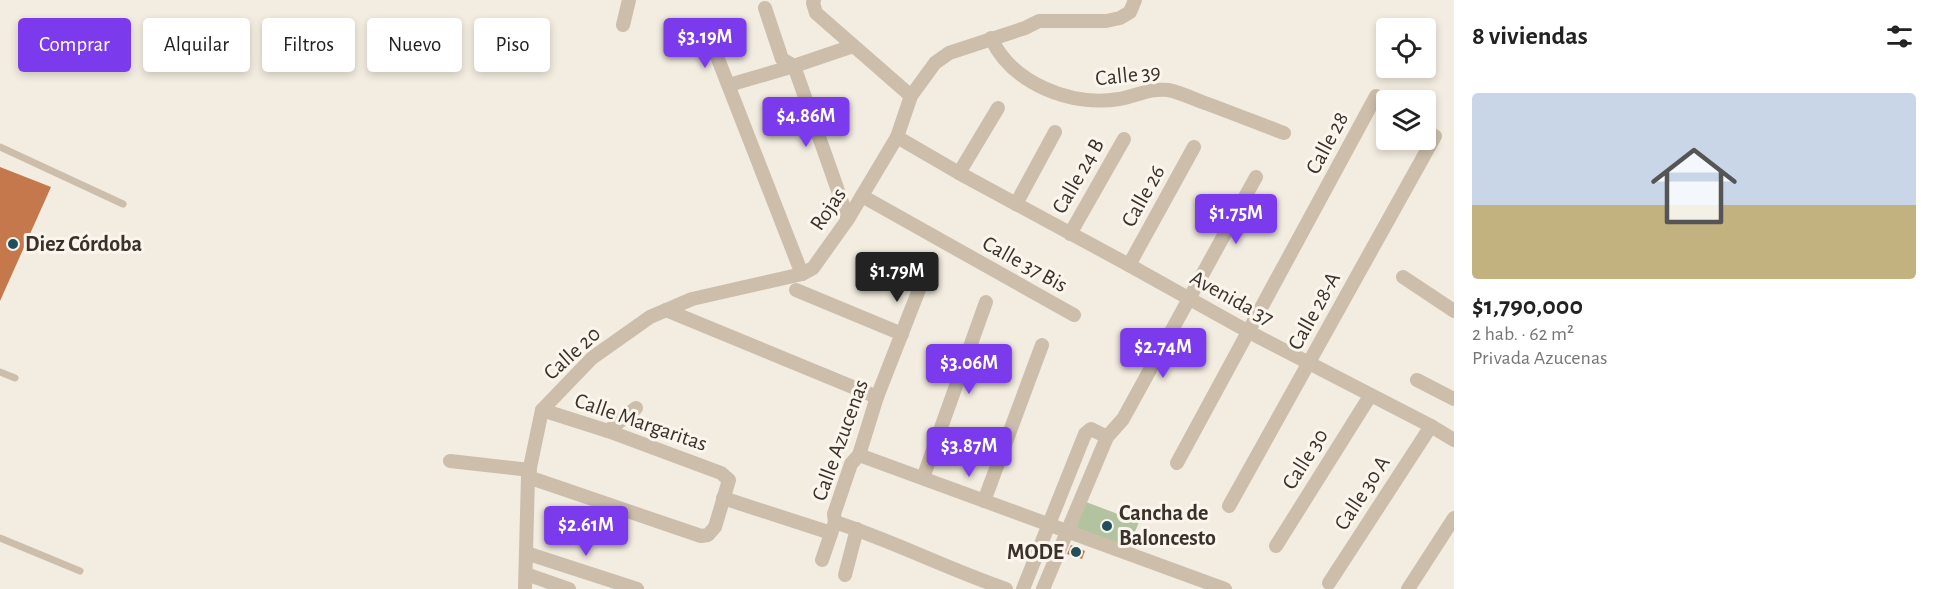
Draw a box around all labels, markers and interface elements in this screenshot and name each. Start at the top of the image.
chip: Comprar [18,18,131,72]
chip: Alquilar [143,18,250,72]
chip: Filtros [262,18,355,72]
chip: Nuevo [367,18,462,72]
chip: Piso [474,18,550,72]
pin: $3.19M [656,18,754,69]
map controls [1376,18,1436,150]
button: locate [1376,18,1436,78]
icon: filters [1883,20,1916,53]
text: 8 viviendas [1472,23,1588,49]
text: $3.19M [678,27,733,47]
street label: Calle 39 [1094,61,1162,89]
button: layers [1376,90,1436,150]
pin: $4.86M [757,97,855,148]
text: $4.86M [776,106,836,126]
street label: Calle 28 [1302,108,1352,178]
icon: home [1640,132,1748,240]
street label: Calle 24 B [1048,135,1108,217]
street label: Calle 26 [1117,162,1169,230]
street label: Rojas [806,184,850,234]
pin: $1.75M [1187,194,1285,245]
text: $1.75M [1209,203,1263,223]
street label: Calle 37 Bis [979,232,1071,296]
place label: Diez Córdoba [25,233,143,255]
marker: Diez Córdoba [6,237,20,251]
pin: $1.79M [848,252,946,303]
text: $1.79M [869,261,925,281]
street label: Avenida 37 [1187,266,1277,330]
street label: Calle 28-A [1284,268,1344,354]
text: $1,790,000 [1472,293,1583,319]
street label: Calle 20 [539,322,605,384]
text: 2 hab. · 62 m² [1472,324,1574,344]
pin: $2.74M [1114,328,1212,379]
text: $2.74M [1134,337,1192,357]
pin: $3.06M [920,344,1018,395]
text: Privada Azucenas [1472,348,1608,368]
text: $3.06M [940,353,998,373]
street label: Calle Azucenas [808,376,872,504]
street label: Calle Margaritas [572,389,710,455]
street label: Calle 30 [1278,425,1332,493]
pin: $3.87M [920,427,1018,478]
text: $3.87M [941,436,997,456]
street label: Calle 30 A [1330,452,1394,534]
place label: Cancha de Baloncesto [1119,502,1216,549]
pin: $2.61M [537,506,635,557]
text: $2.61M [558,515,614,535]
marker: Cancha de Baloncesto [1100,519,1114,533]
place label: MODE [1007,541,1064,563]
marker: MODE [1069,545,1083,559]

